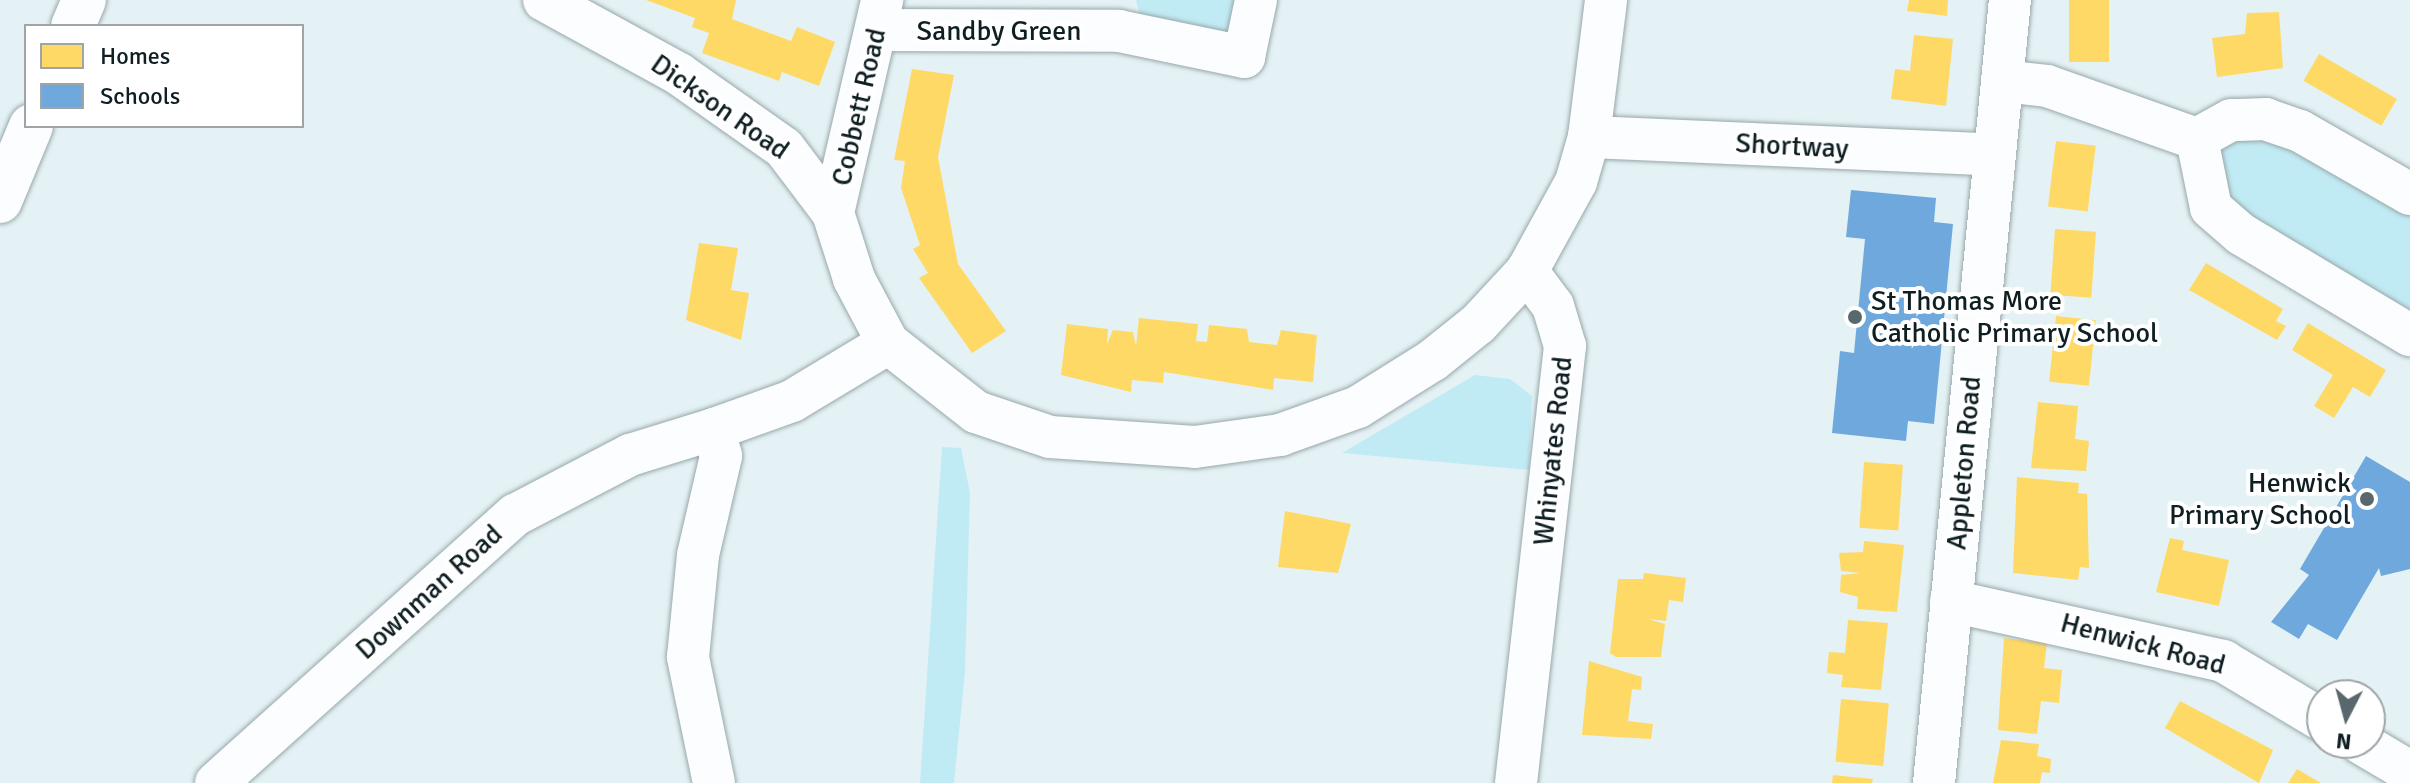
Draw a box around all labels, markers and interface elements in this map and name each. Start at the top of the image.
street label: Sandby Green [917,14,1081,48]
legend [24,24,304,128]
street label: Cobbett Road [825,25,893,189]
text: Homes [100,41,170,71]
street label: Dickson Road [644,47,796,167]
text: Schools [100,81,180,111]
street label: Shortway [1735,126,1849,166]
place label: St Thomas More Catholic Primary School [1871,284,2158,350]
marker: St Thomas More Catholic Primary School [1846,308,1864,326]
street label: Whinyates Road [1526,355,1580,547]
street label: Appleton Road [1940,375,1988,551]
place label: Henwick Primary School [2169,466,2351,532]
marker: Henwick Primary School [2358,490,2376,508]
street label: Downman Road [349,517,509,667]
street label: Henwick Road [2057,606,2229,682]
north arrow [2306,679,2386,759]
text: N [2335,727,2353,756]

